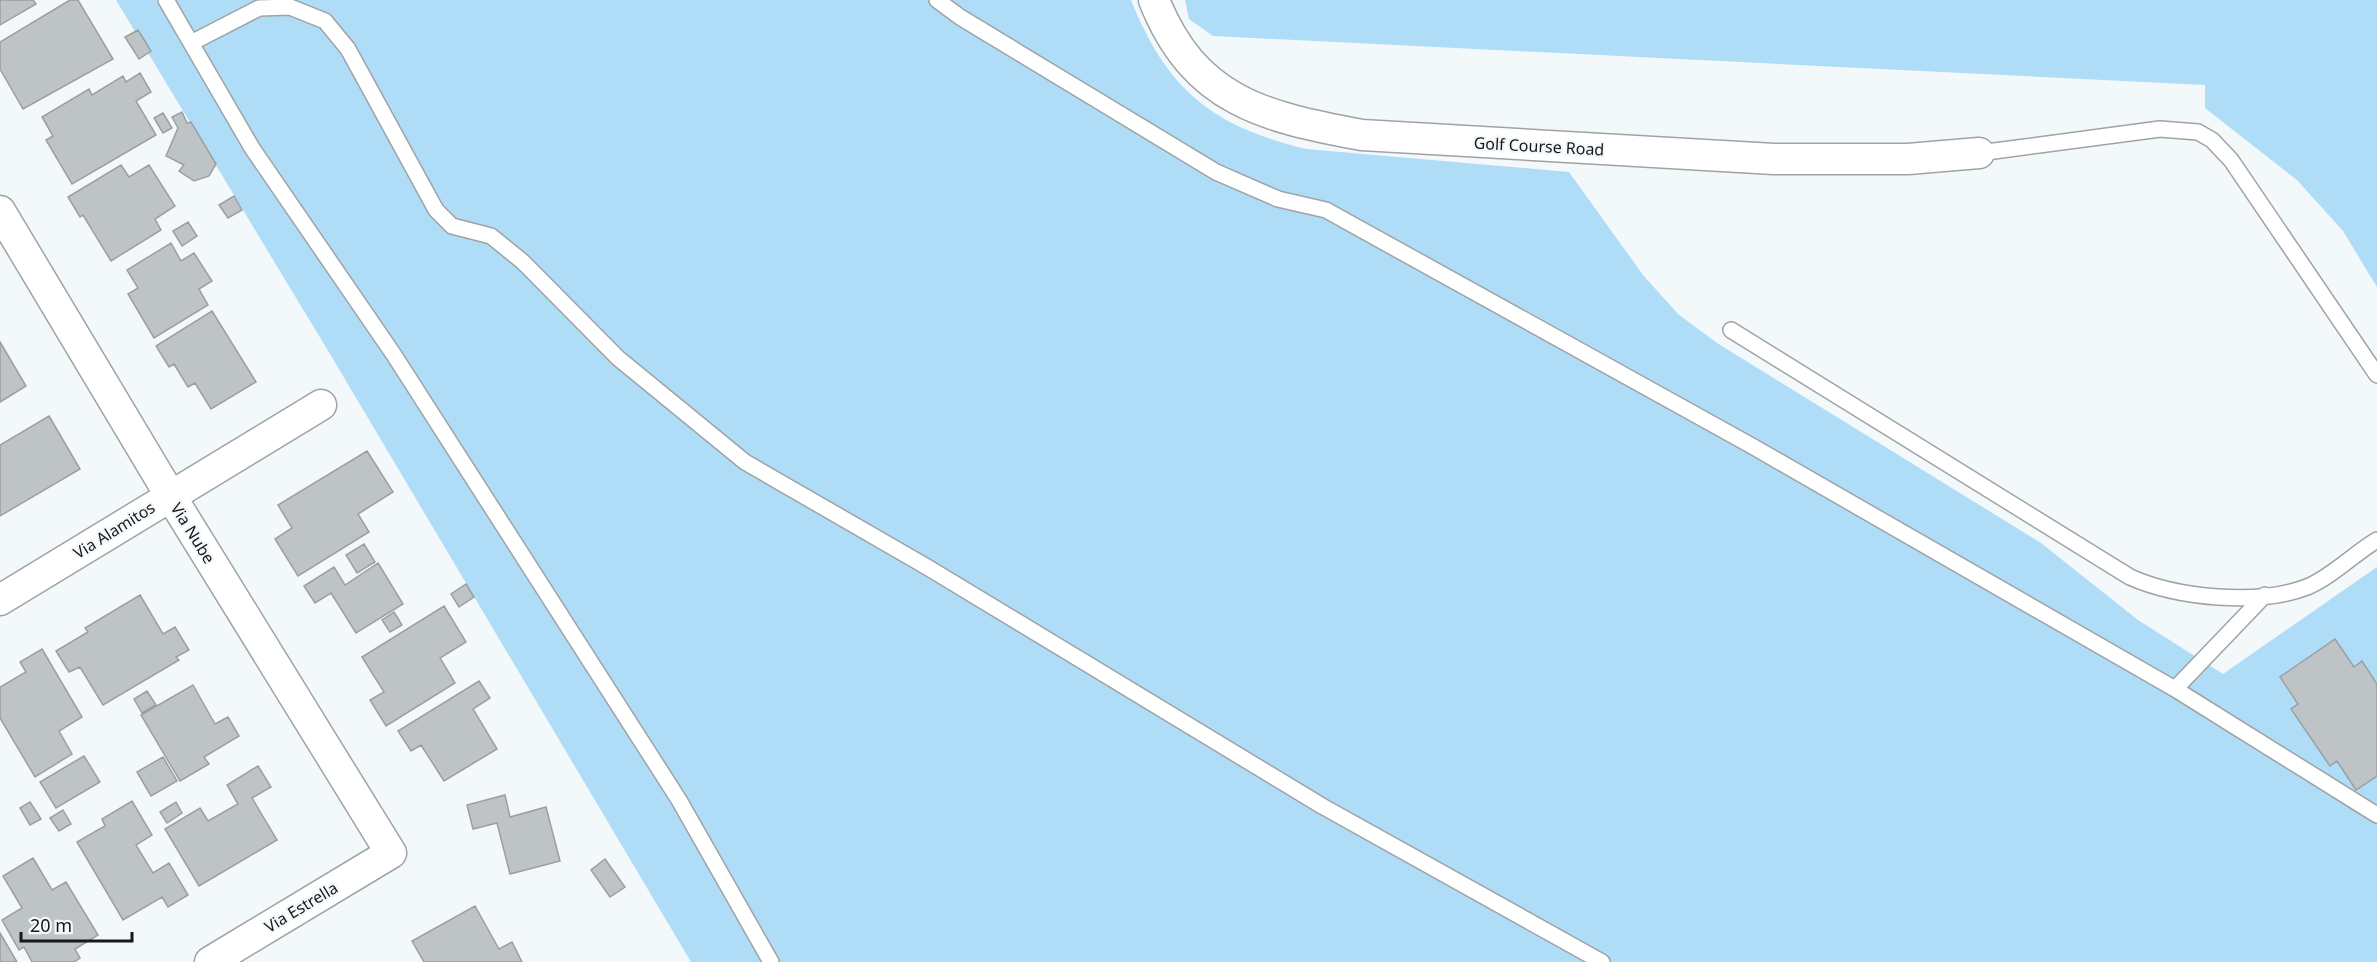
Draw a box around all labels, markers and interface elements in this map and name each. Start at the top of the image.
street label: Golf Course Road [1473,132,1605,160]
street label: Via Alamitos [69,496,159,564]
street label: Via Nube [166,498,220,568]
street label: Via Estrella [260,877,342,937]
scale bar [21,905,132,943]
text: 20 m [30,913,72,937]

